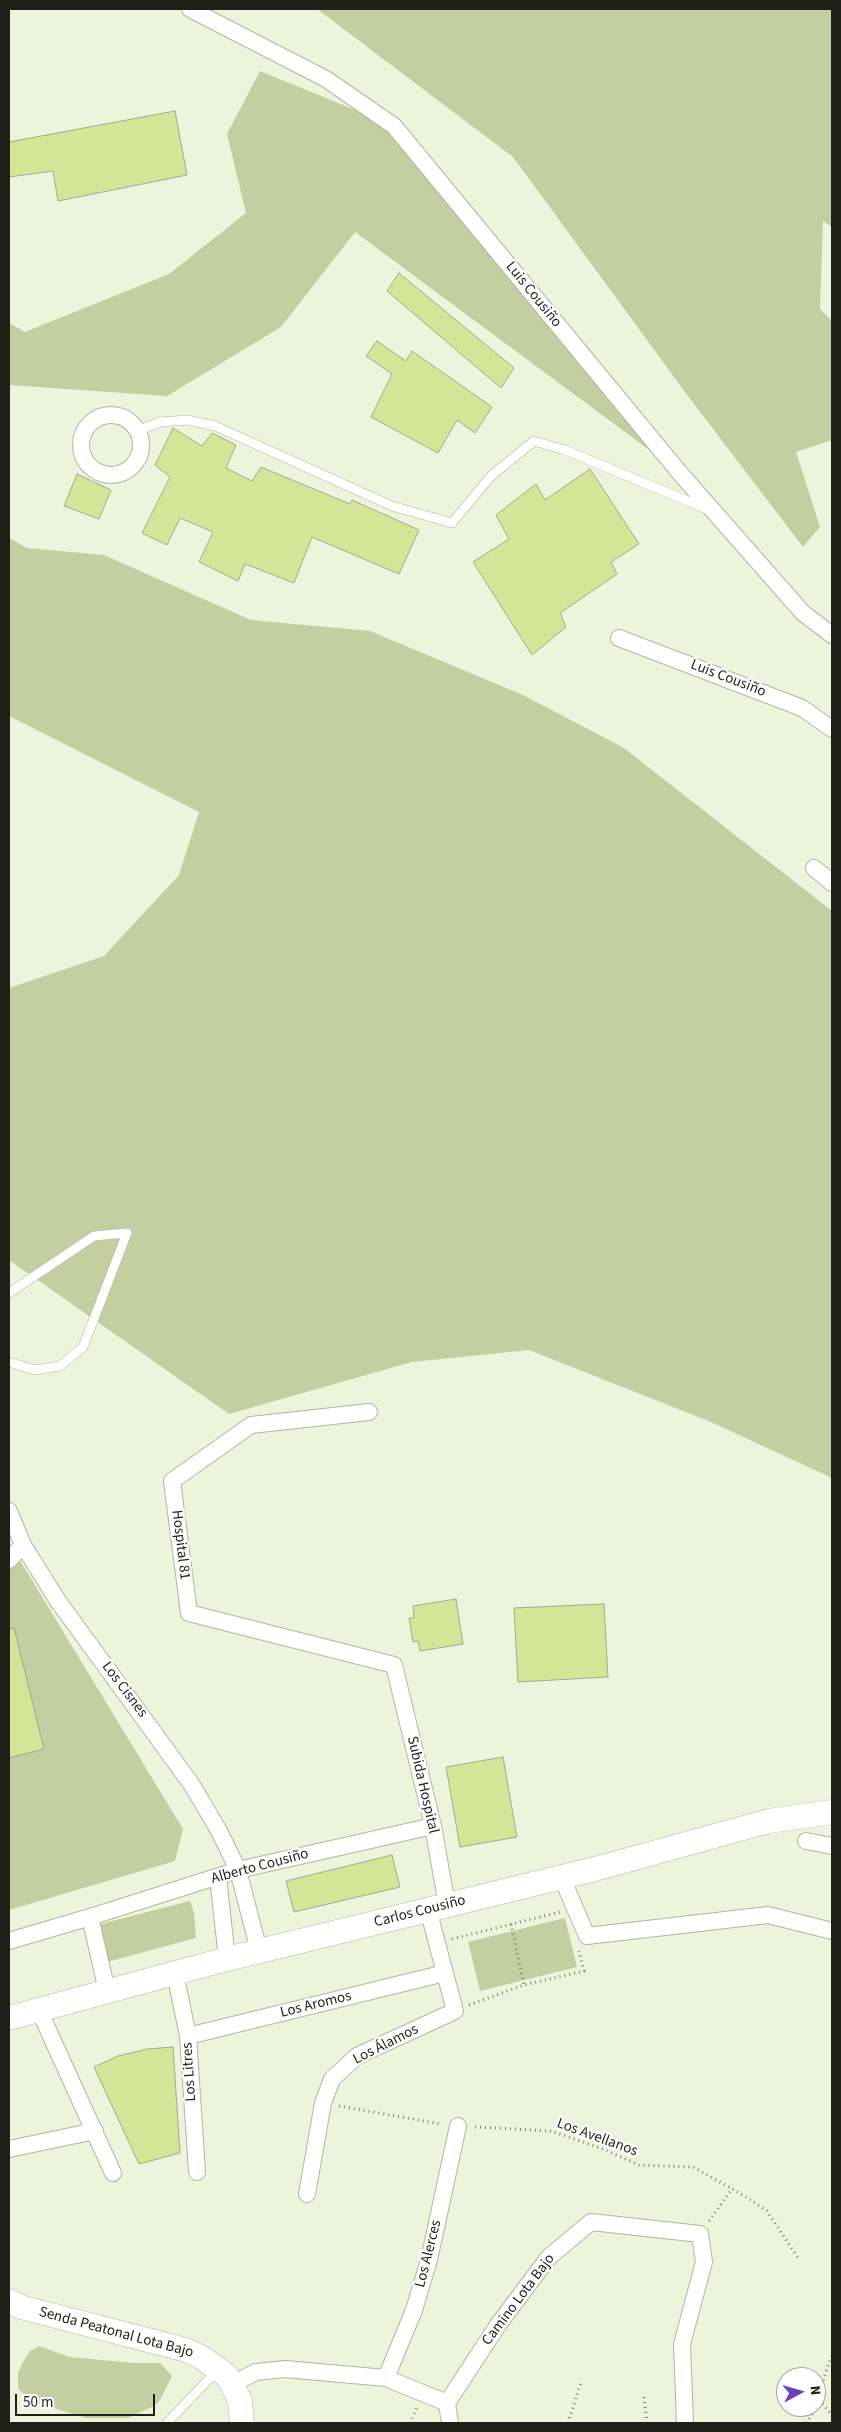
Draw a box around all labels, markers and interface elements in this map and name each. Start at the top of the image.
street label: Luis Cousiño [501,258,565,332]
street label: Luis Cousiño [688,656,768,702]
street label: Hospital 81 [167,1509,193,1581]
street label: Los Cisnes [97,1659,151,1721]
street label: Subida Hospital [402,1735,442,1835]
street label: Alberto Cousiño [209,1845,311,1889]
street label: Carlos Cousiño [372,1892,468,1932]
street label: Los Aromos [279,1987,353,2023]
street label: Los Álamos [350,2021,422,2069]
street label: Los Litres [179,2042,201,2102]
street label: Los Avellanos [554,2115,640,2161]
street label: Los Alerces [412,2218,446,2290]
street label: Camino Lota Bajo [479,2251,559,2349]
street label: Senda Peatonal Lota Bajo [37,2304,195,2362]
north arrow [776,2367,826,2417]
scale bar [18,2384,158,2416]
text: N [804,2385,825,2396]
text: 50 m [23,2392,53,2413]

